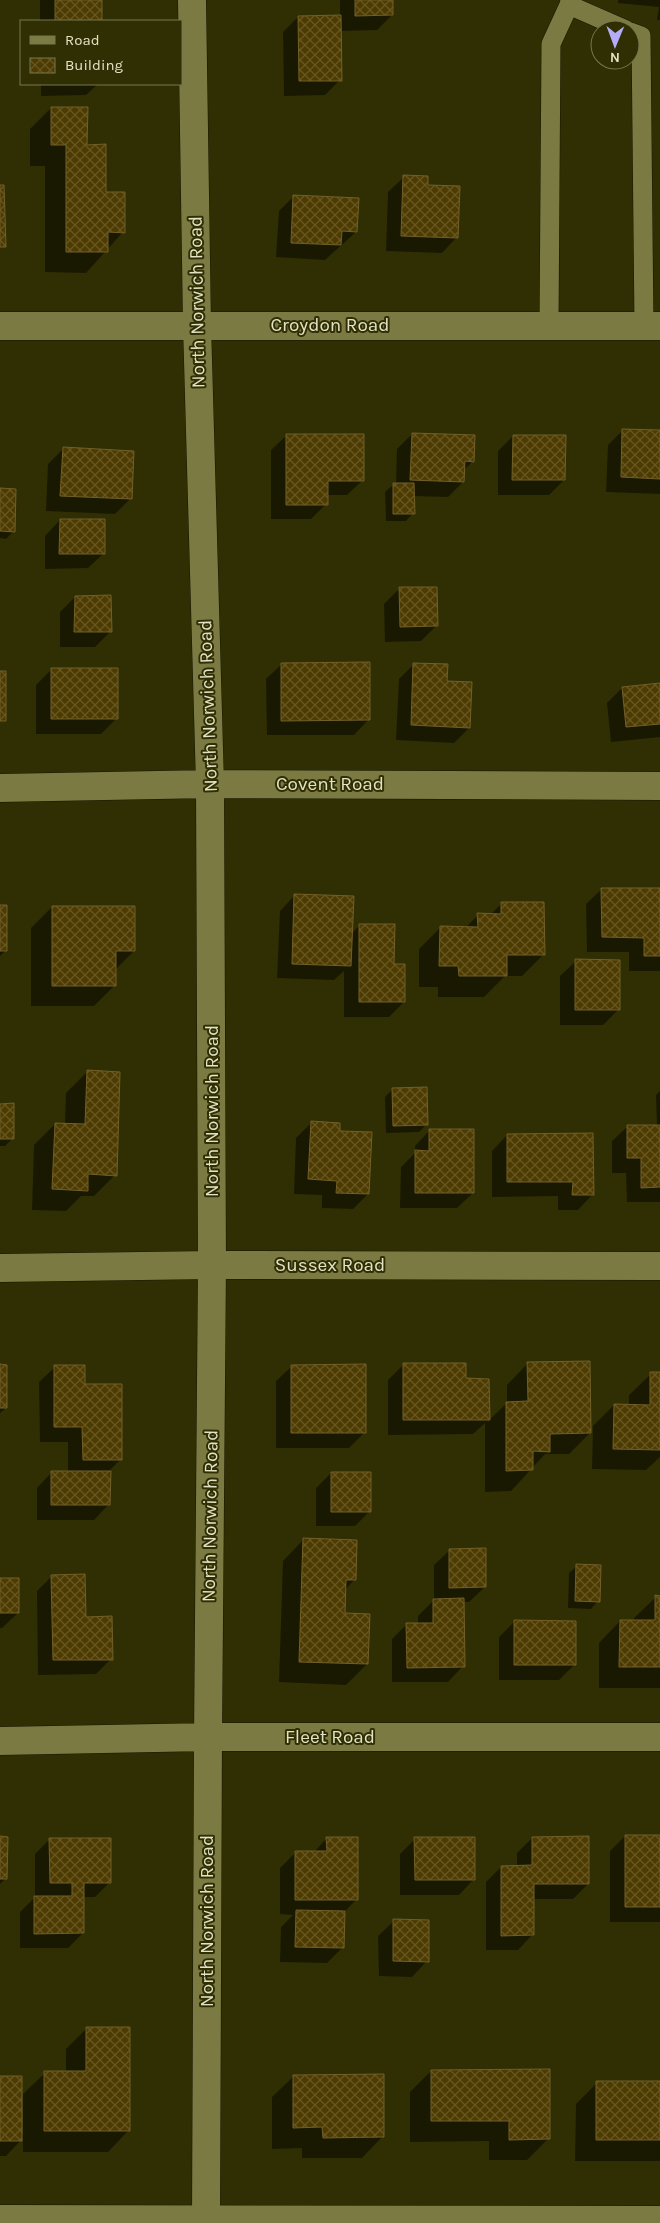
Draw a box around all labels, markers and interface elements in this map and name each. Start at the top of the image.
legend [20,20,182,85]
north arrow [590,20,640,70]
text: Road [65,31,100,49]
text: N [610,49,620,66]
text: Building [65,56,123,74]
street label: North Norwich Road [184,216,210,388]
street label: Croydon Road [270,314,390,336]
street label: North Norwich Road [194,619,222,793]
street label: Covent Road [276,773,384,795]
street label: North Norwich Road [201,1025,223,1197]
street label: Sussex Road [275,1254,385,1276]
street label: North Norwich Road [197,1430,223,1602]
street label: Fleet Road [285,1726,375,1748]
street label: North Norwich Road [196,1835,218,2007]

